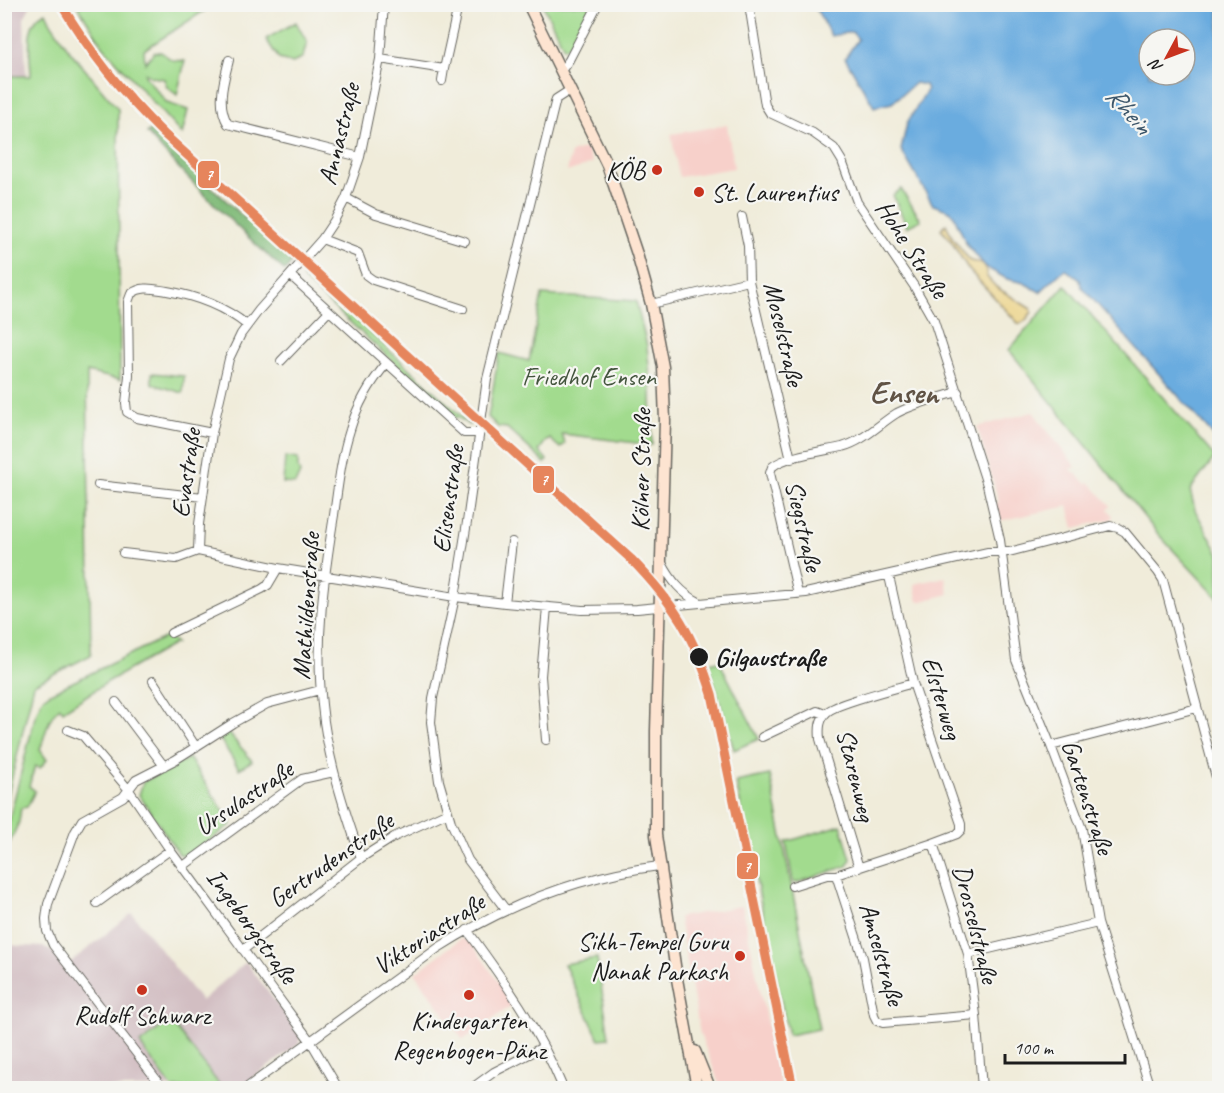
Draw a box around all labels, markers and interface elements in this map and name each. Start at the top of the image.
north arrow [1137,27,1197,87]
text: N [1144,54,1167,76]
street label: Annastraße [310,77,368,188]
water label: Rhein [1099,79,1161,143]
place label: KÖB [606,154,646,187]
line badge: 7 [197,160,220,189]
marker: KÖB [650,163,664,177]
text: 7 [205,165,214,185]
place label: St. Laurentius [711,176,840,209]
marker: St. Laurentius [692,185,706,199]
street label: Hohe Straße [868,194,957,307]
street label: Moselstraße [756,279,813,392]
park label: Friedhof Ensen [522,360,657,393]
district label: Ensen [870,372,940,413]
street label: Kölner Straße [623,406,659,532]
street label: Evastraße [163,424,209,519]
street label: Elisenstraße [424,441,472,555]
line badge: 7 [532,465,555,494]
text: 7 [540,470,549,490]
street label: Siegstraße [778,477,831,577]
street label: Mathildenstraße [284,529,328,681]
place label: Gilgaustraße [715,641,828,674]
marker: Gilgaustraße [688,646,710,668]
street label: Elsterweg [914,653,971,745]
street label: Starenweg [829,726,884,826]
street label: Gartenstraße [1054,736,1123,861]
street label: Ursulastraße [188,752,302,843]
street label: Gertrudenstraße [262,803,402,915]
line badge: 7 [736,852,759,880]
text: 7 [743,857,752,877]
street label: Drosselstraße [945,861,1007,989]
street label: Ingeborgstraße [199,862,306,992]
street label: Viktoriastraße [367,884,493,982]
street label: Amselstraße [852,899,913,1012]
place label: Sikh-Tempel Guru Nanak Parkash [577,925,729,988]
marker: Sikh-Tempel Guru Nanak Parkash [733,949,747,963]
marker: Rudolf Schwarz [135,983,149,997]
marker: Kindergarten Regenbogen-Pänz [462,988,476,1002]
place label: Rudolf Schwarz [74,999,213,1032]
place label: Kindergarten Regenbogen-Pänz [392,1004,548,1067]
scale bar [1005,1027,1125,1065]
text: 100 m [1014,1037,1055,1059]

